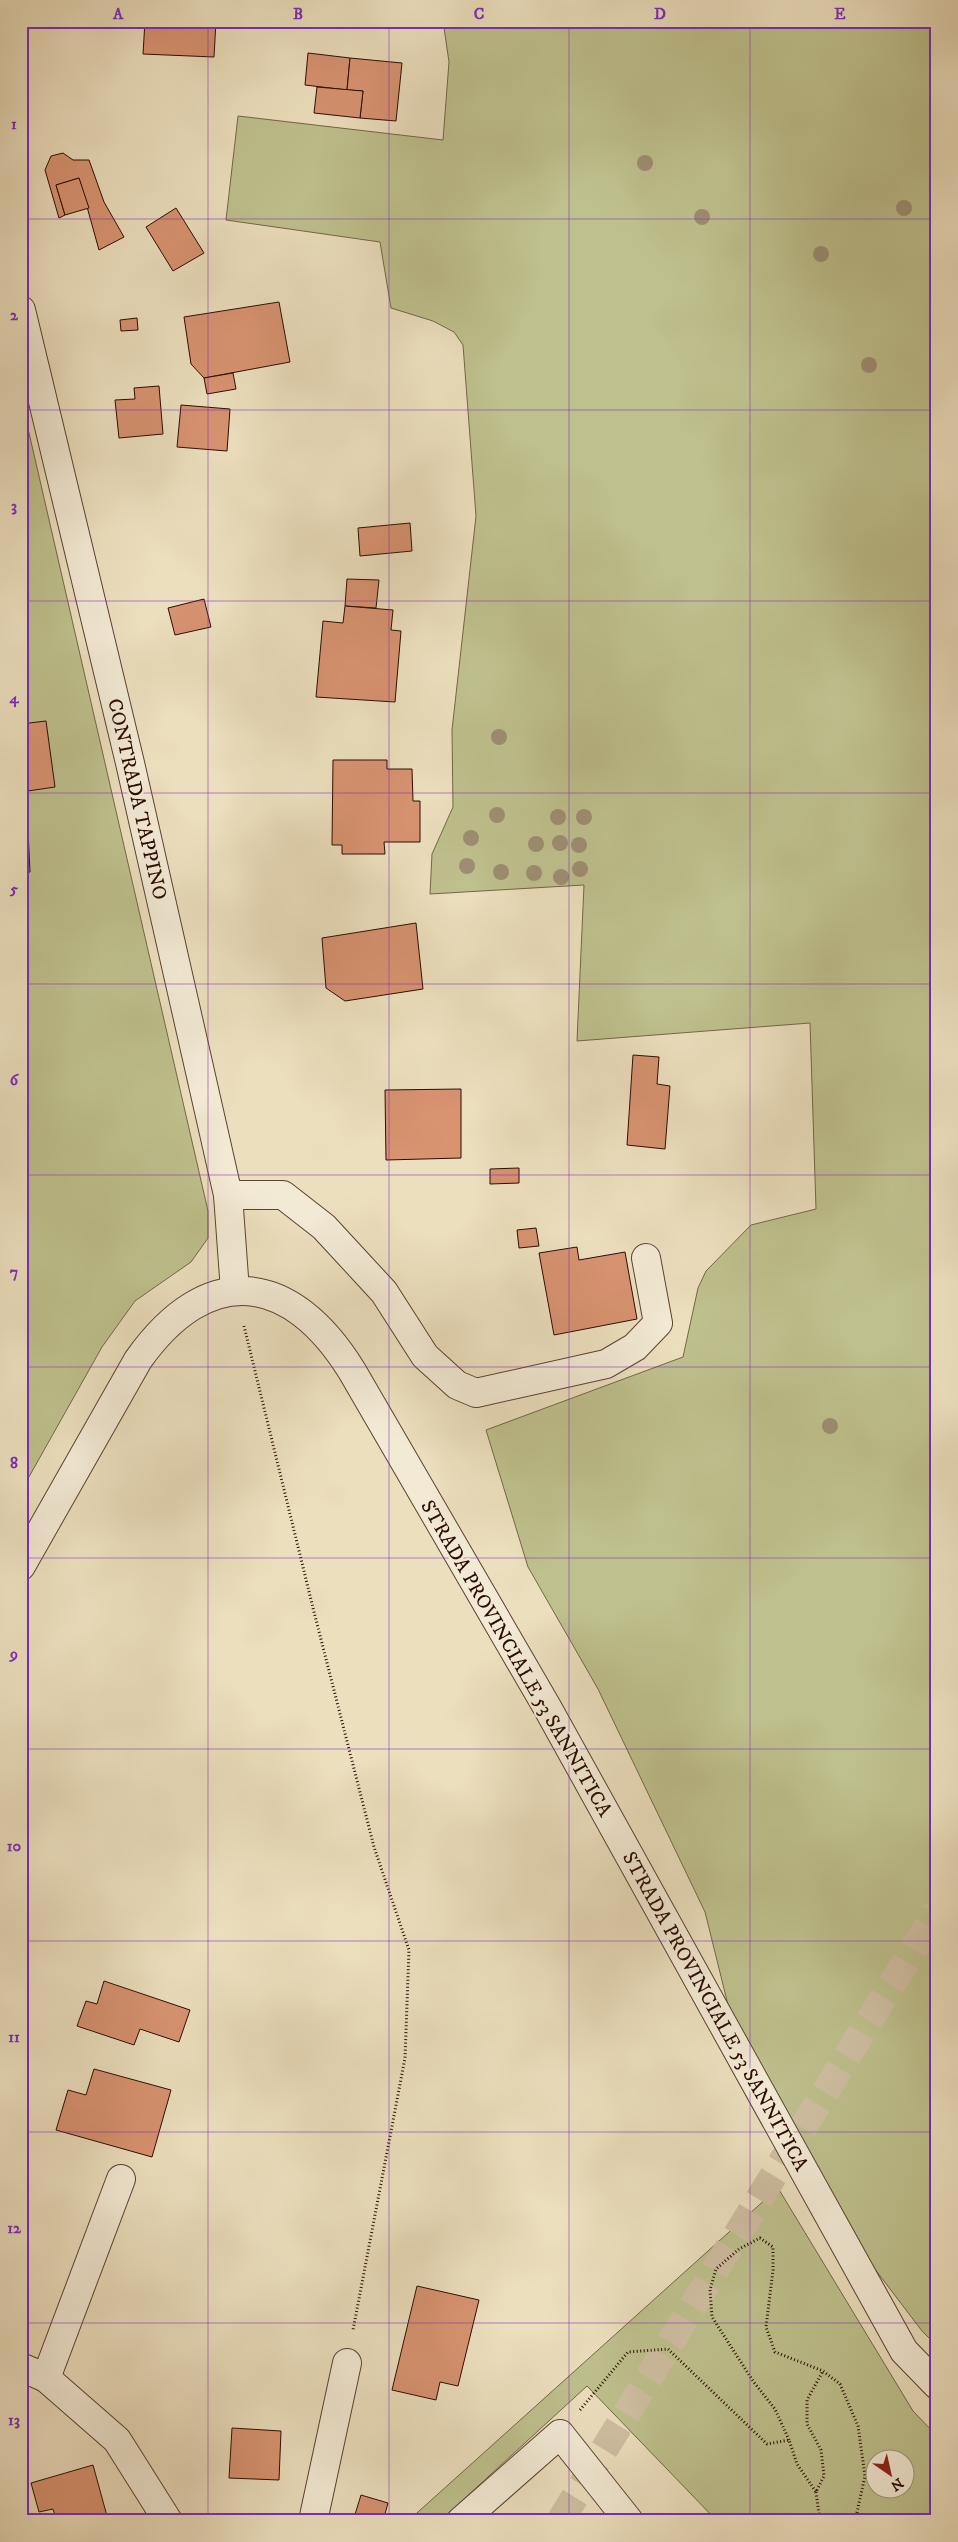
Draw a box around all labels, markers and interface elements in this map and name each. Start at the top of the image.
text: A [112,4,124,24]
text: B [293,4,303,24]
text: C [474,4,484,24]
text: D [654,4,666,24]
text: E [834,4,846,24]
text: 1 [11,114,17,134]
text: 2 [10,305,19,325]
text: 3 [11,496,17,516]
text: 4 [8,688,19,708]
street label: CONTRADA TAPPINO [101,696,172,902]
text: 5 [9,879,18,899]
text: 6 [10,1070,20,1090]
text: 7 [10,1262,18,1282]
text: 8 [10,1453,18,1473]
street label: STRADA PROVINCIALE 53 SANNITICA [414,1496,617,1822]
text: 9 [9,1644,18,1664]
text: 10 [7,1836,22,1856]
street label: STRADA PROVINCIALE 53 SANNITICA [616,1848,813,2176]
text: 11 [8,2027,20,2047]
text: 12 [7,2218,22,2238]
text: 13 [8,2410,20,2430]
north arrow [866,2450,916,2500]
text: N [886,2473,907,2495]

